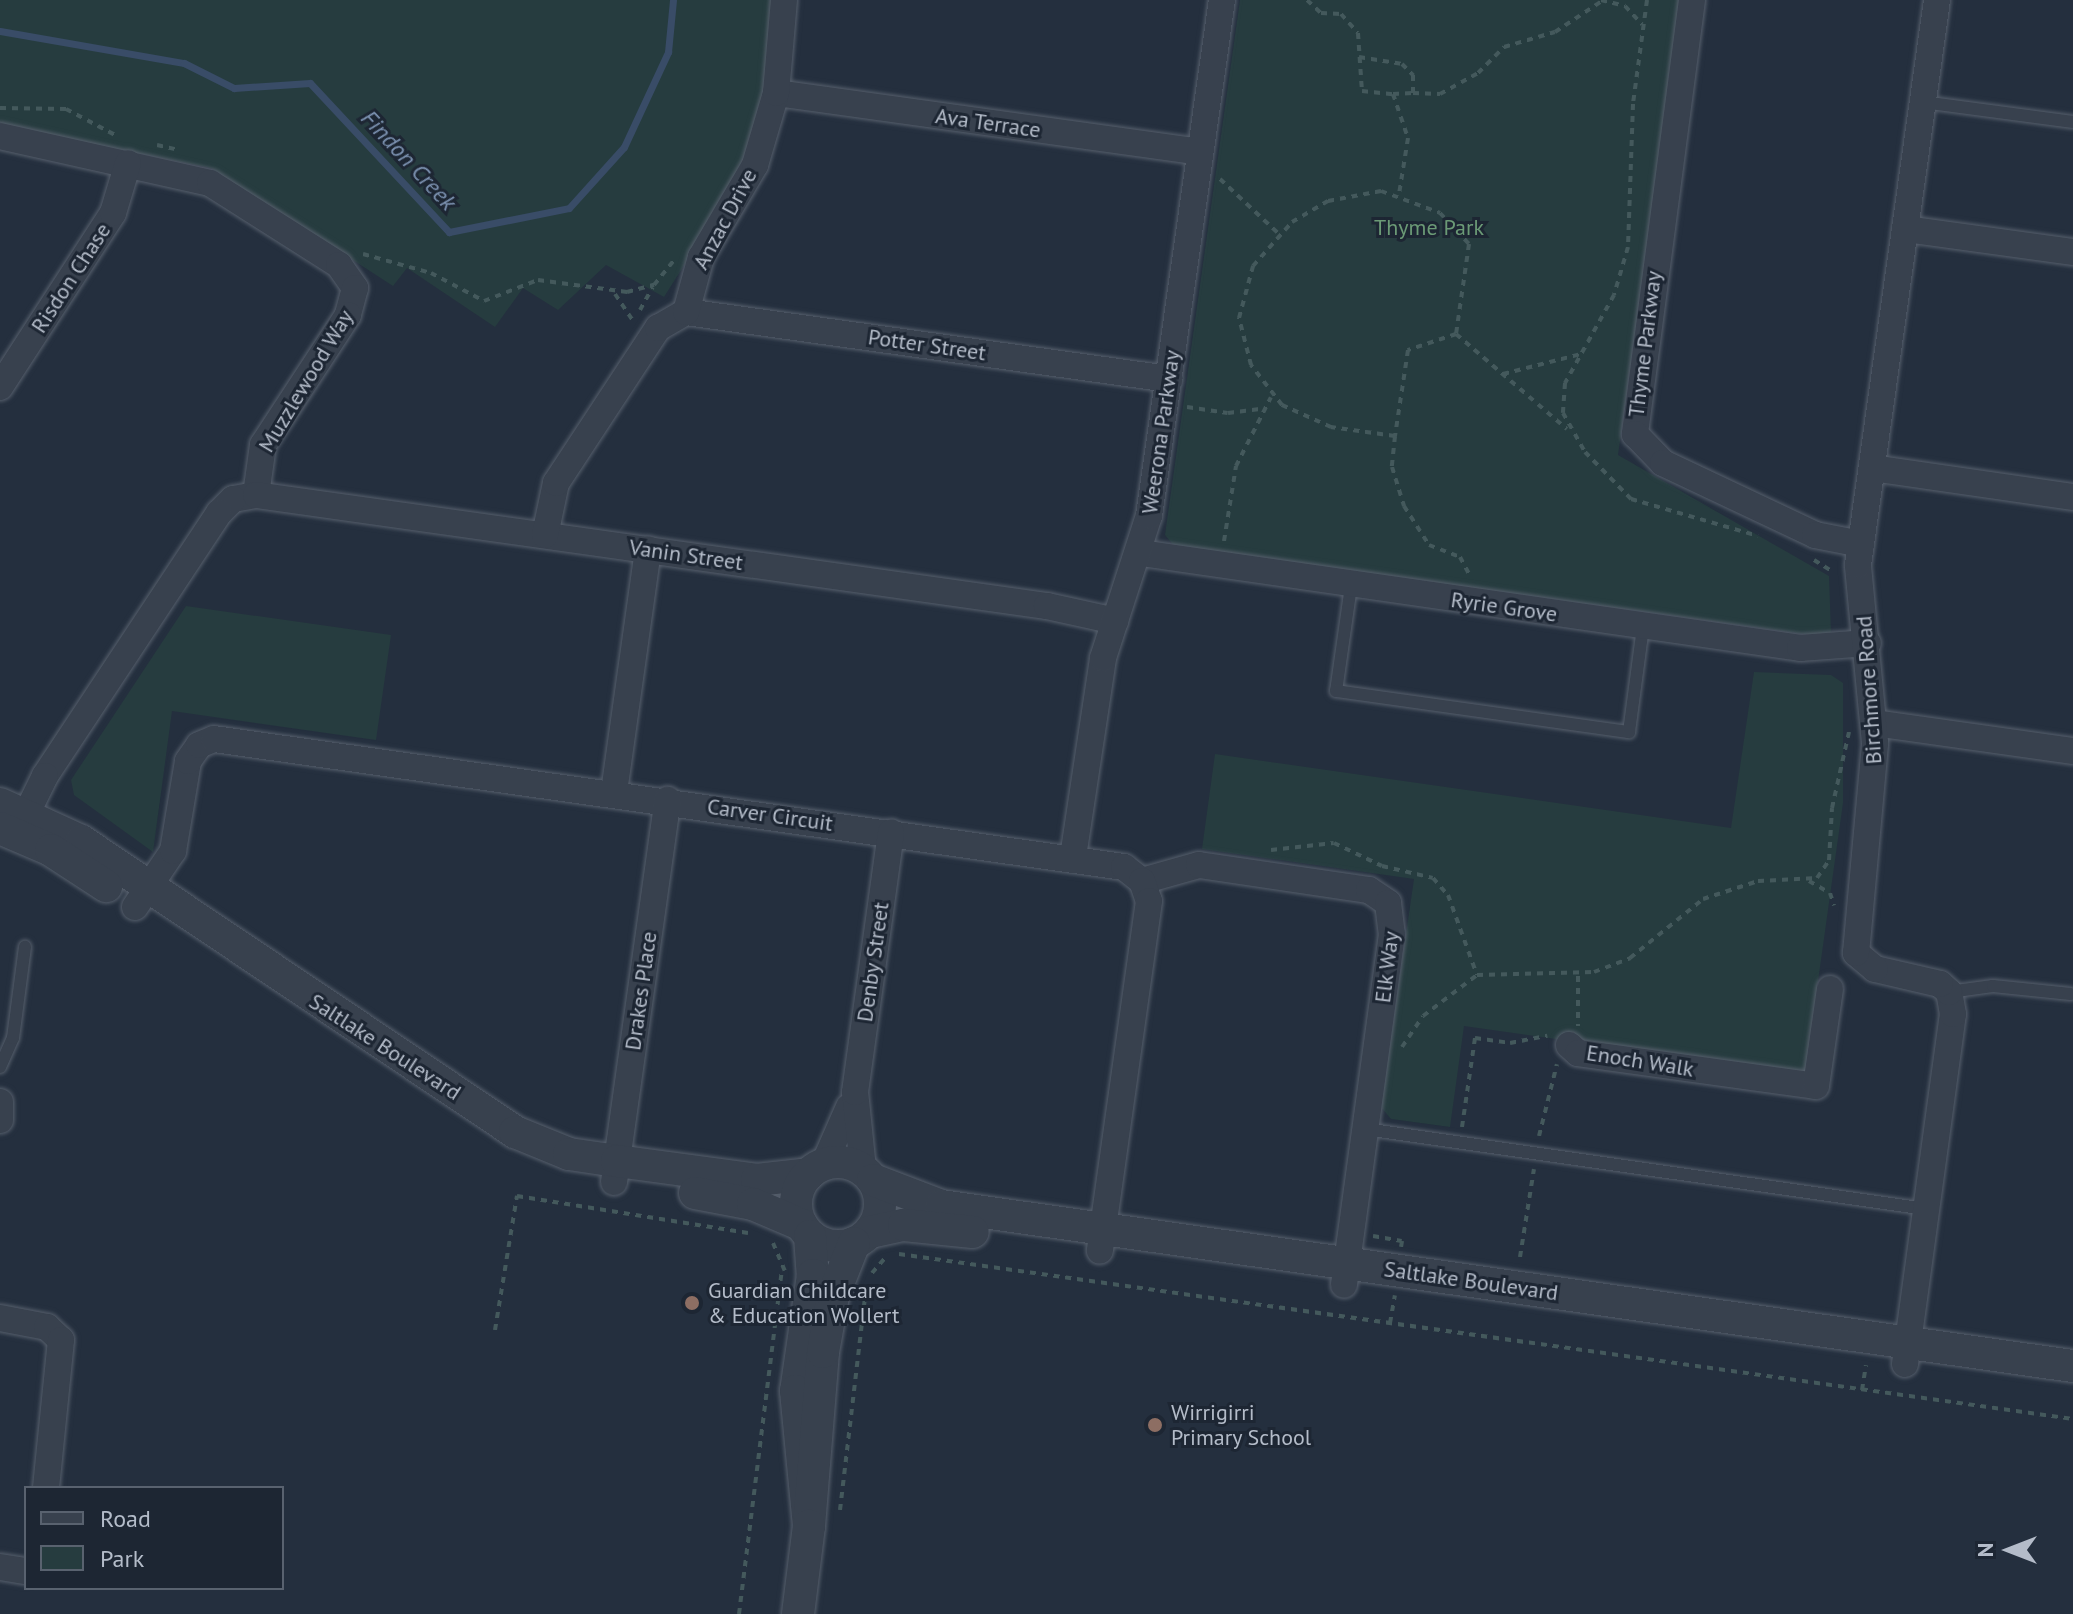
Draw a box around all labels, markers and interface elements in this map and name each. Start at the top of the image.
street label: Ava Terrace [933,103,1043,143]
water label: Findon Creek [355,104,463,216]
street label: Anzac Drive [687,164,763,274]
park label: Thyme Park [1374,215,1484,241]
street label: Risdon Chase [26,218,116,338]
street label: Thyme Parkway [1623,269,1667,419]
street label: Muzzlewood Way [253,305,359,457]
street label: Potter Street [866,324,988,366]
street label: Weerona Parkway [1136,348,1186,516]
street label: Vanin Street [628,534,744,576]
street label: Ryrie Grove [1449,586,1559,628]
street label: Birchmore Road [1851,615,1887,765]
street label: Carver Circuit [706,793,834,837]
street label: Denby Street [851,900,895,1024]
street label: Elk Way [1369,929,1405,1005]
street label: Drakes Place [620,930,662,1052]
street label: Saltlake Boulevard [304,988,466,1106]
street label: Enoch Walk [1584,1039,1696,1083]
street label: Saltlake Boulevard [1382,1256,1560,1306]
place label: Guardian Childcare & Education Wollert [708,1277,900,1328]
marker: Guardian Childcare & Education Wollert [683,1294,701,1312]
place label: Wirrigirri Primary School [1171,1399,1312,1450]
marker: Wirrigirri Primary School [1146,1416,1164,1434]
legend [24,1486,284,1590]
text: Road [100,1503,151,1534]
north arrow [1969,1510,2049,1590]
text: Park [100,1543,144,1574]
text: N [1971,1543,1999,1557]

